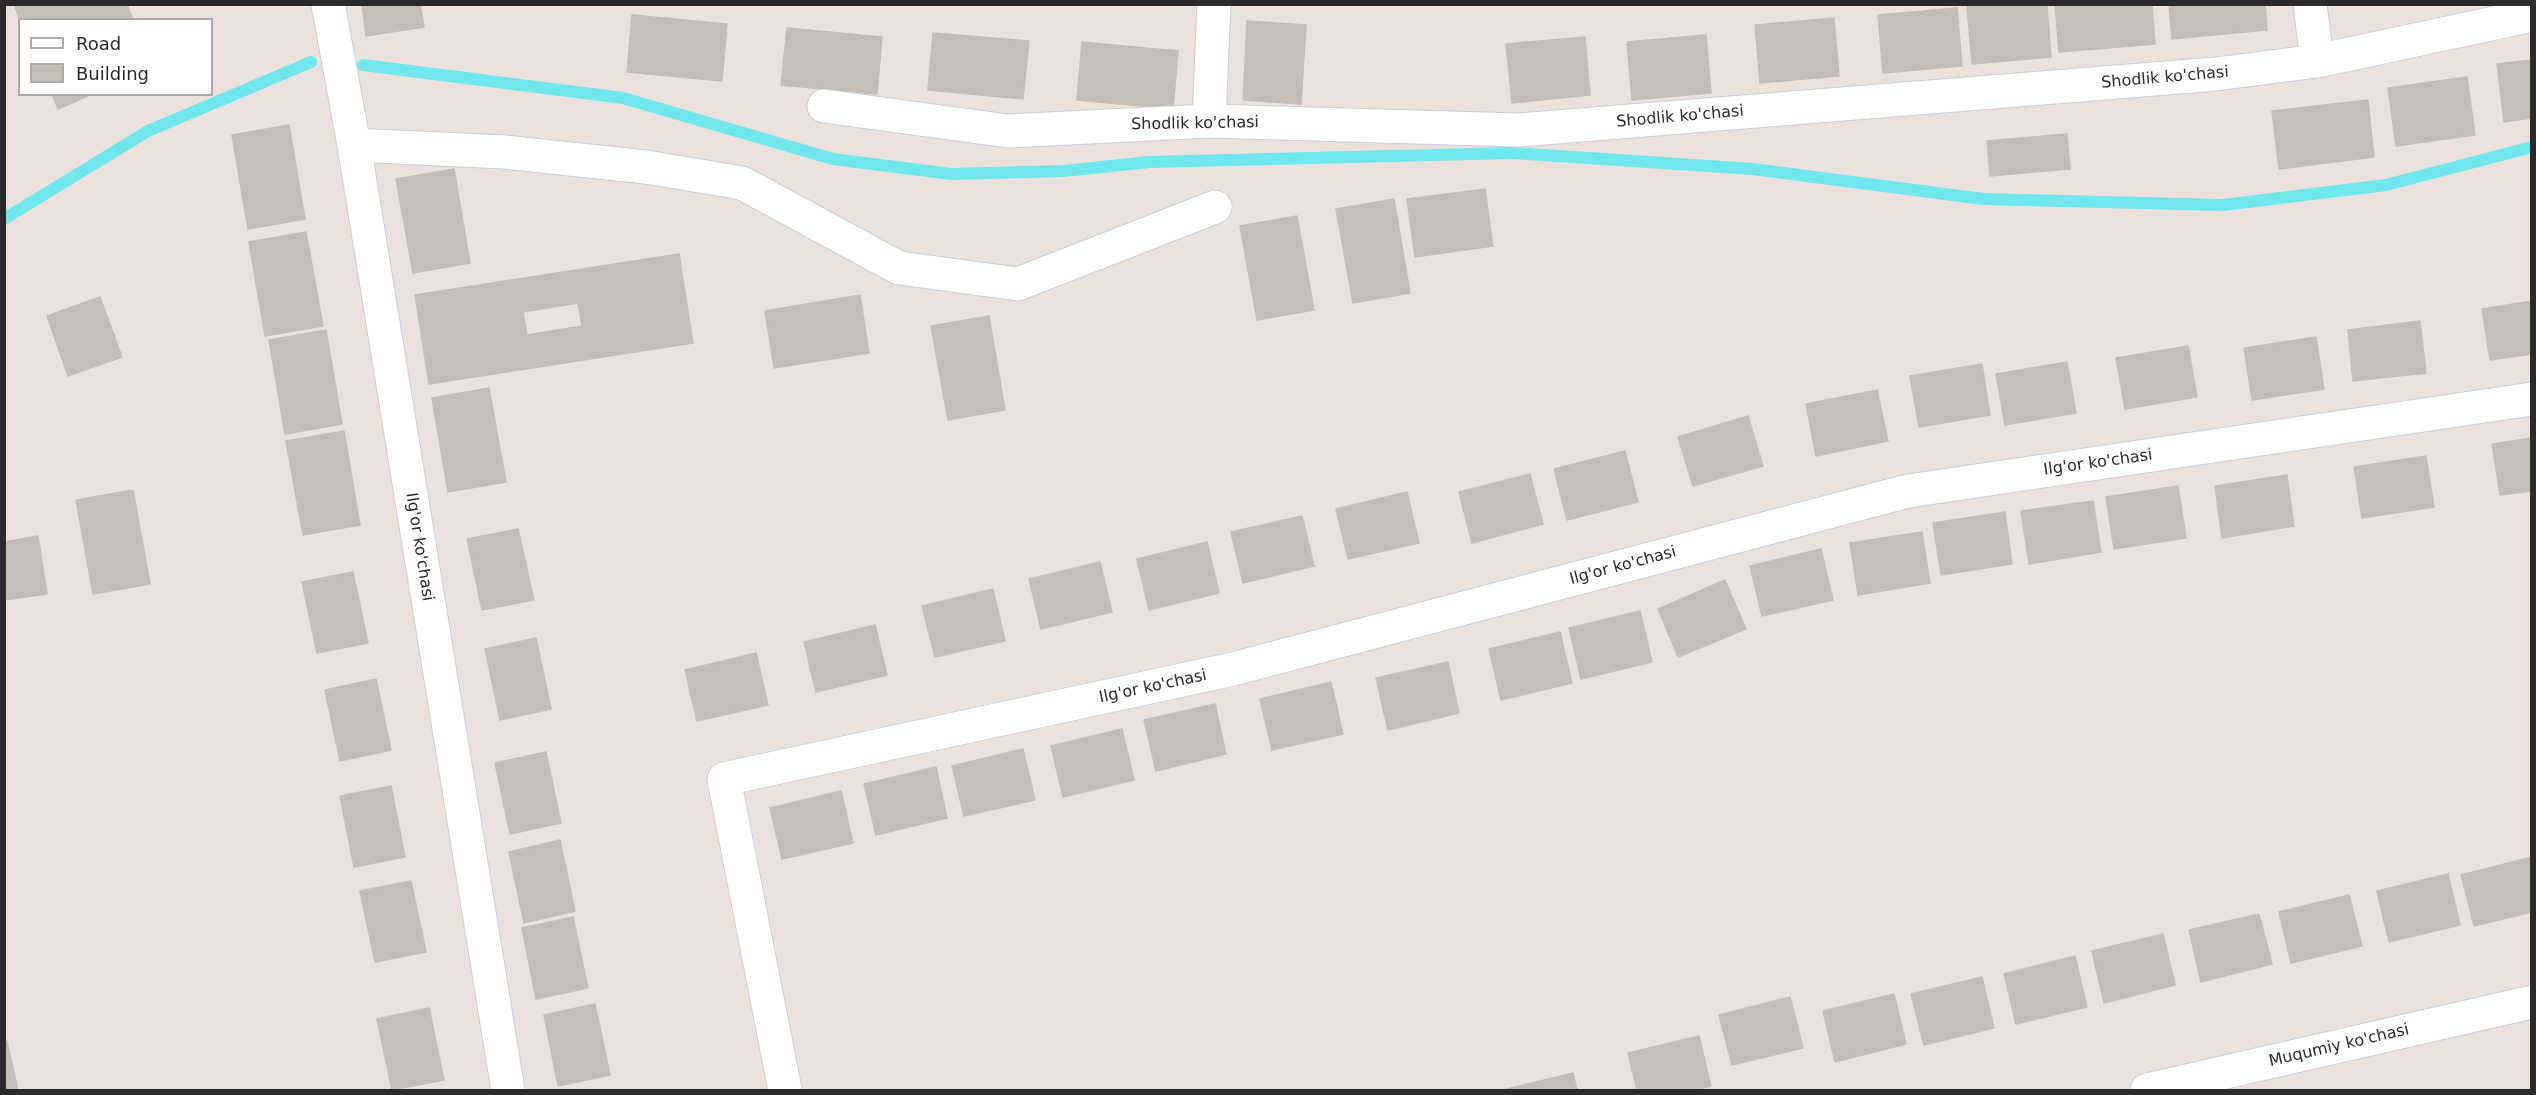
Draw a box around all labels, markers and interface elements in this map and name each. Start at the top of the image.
legend [18,18,213,96]
text: Road [76,33,121,54]
text: Building [76,63,149,84]
street label: Shodlik ko'chasi [2100,63,2230,93]
street label: Shodlik ko'chasi [1615,102,1745,132]
street label: Shodlik ko'chasi [1131,113,1259,135]
street label: Ilg'or ko'chasi [2042,446,2154,480]
street label: Ilg'or ko'chasi [401,491,437,603]
street label: Ilg'or ko'chasi [1568,543,1678,589]
street label: Ilg'or ko'chasi [1097,666,1209,708]
street label: Muqumiy ko'chasi [2267,1021,2411,1071]

